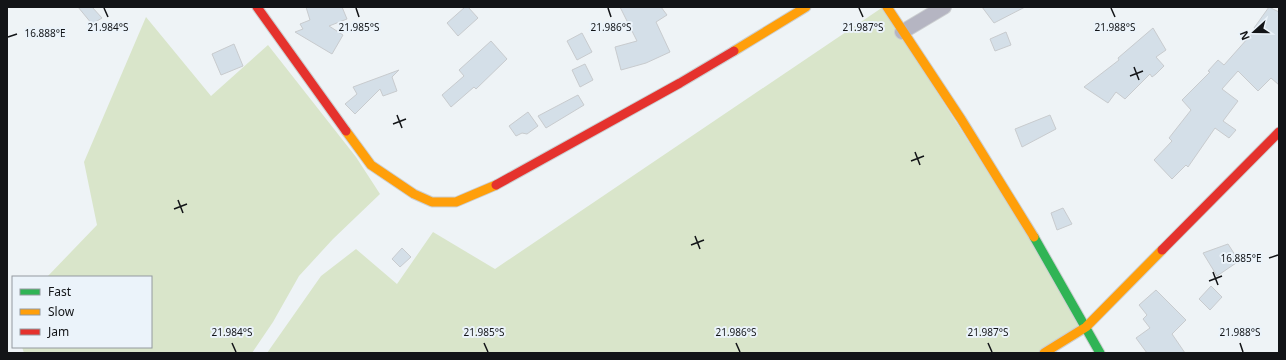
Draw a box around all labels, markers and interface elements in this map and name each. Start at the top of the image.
north arrow [1234,12,1274,52]
text: 21.984°S [87,20,129,34]
text: 21.985°S [338,20,380,34]
text: 21.986°S [590,20,632,34]
text: 21.987°S [842,20,884,34]
text: 21.988°S [1094,20,1136,34]
text: 16.888°E [24,26,66,40]
text: N [1236,29,1253,43]
text: 16.885°E [1220,251,1262,265]
legend [12,276,152,348]
text: Fast [48,283,72,300]
text: Slow [48,303,75,320]
text: Jam [47,323,69,340]
text: 21.984°S [211,325,253,339]
text: 21.985°S [463,325,505,339]
text: 21.986°S [715,325,757,339]
text: 21.987°S [967,325,1009,339]
text: 21.988°S [1219,325,1261,339]

